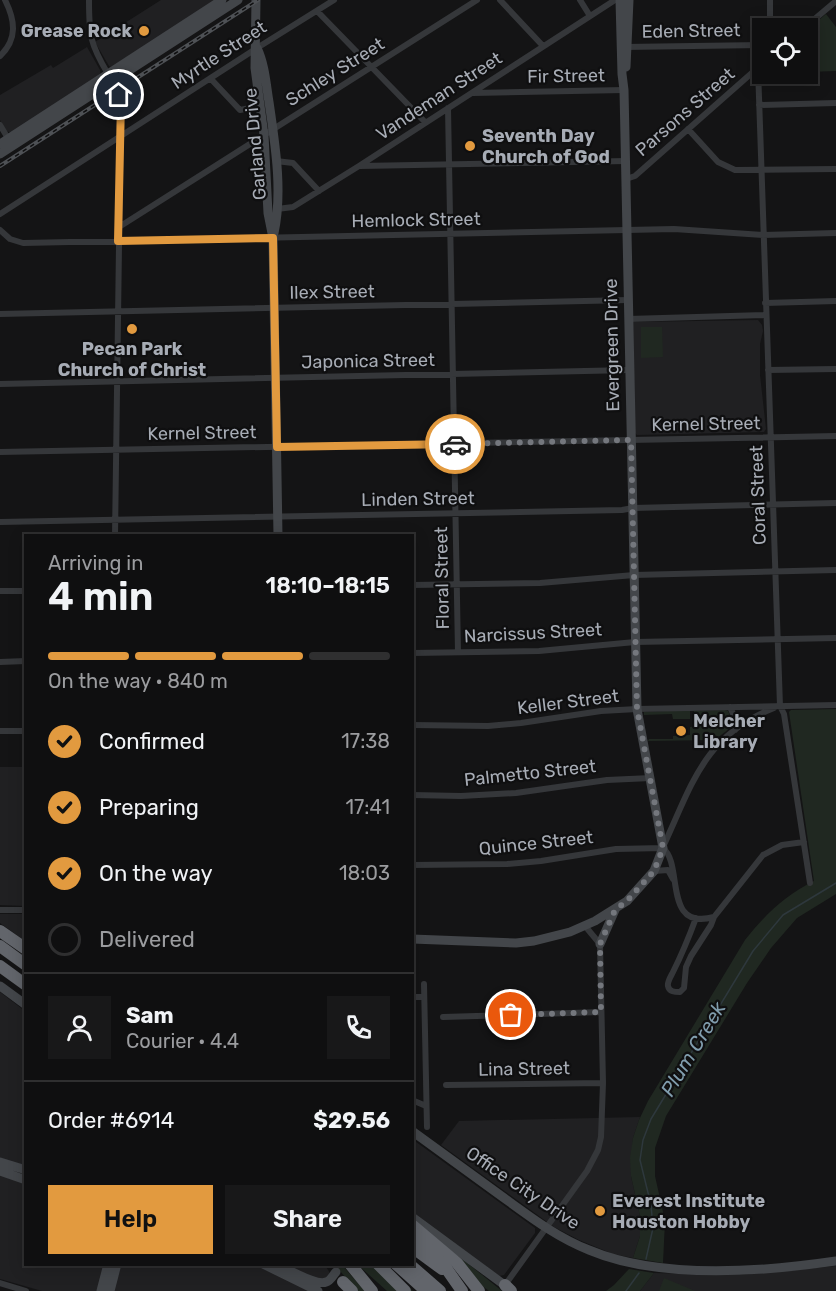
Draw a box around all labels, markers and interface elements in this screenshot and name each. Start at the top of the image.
street label: Myrtle Street [167,16,271,94]
map controls [752,18,818,84]
button: locate [752,18,818,84]
street label: Eden Street [641,19,741,43]
place label: Grease Rock [21,20,132,42]
marker: Grease Rock [137,24,151,38]
street label: Schley Street [282,33,388,111]
street label: Vandeman Street [372,47,506,145]
street label: Parsons Street [631,63,739,161]
street label: Fir Street [527,64,605,88]
pin [93,69,144,120]
icon: home [102,78,135,111]
street label: Garland Drive [239,87,271,201]
place label: Seventh Day Church of God [482,125,610,168]
marker: Seventh Day Church of God [463,139,477,153]
street label: Hemlock Street [351,208,481,232]
street label: Evergreen Drive [600,278,624,412]
street label: Ilex Street [289,280,375,304]
marker: Pecan Park Church of Christ [125,322,139,336]
place label: Pecan Park Church of Christ [58,338,206,381]
street label: Japonica Street [301,349,435,373]
street label: Kernel Street [651,412,761,436]
courier [425,414,485,474]
street label: Kernel Street [147,421,257,445]
icon: car [439,428,472,461]
street label: Coral Street [745,445,771,545]
street label: Linden Street [361,487,475,511]
street label: Floral Street [430,526,454,630]
text: Arriving in [48,551,143,575]
text: 18:10–18:15 [266,572,390,599]
text: 4 min [48,574,153,620]
street label: Narcissus Street [463,618,603,648]
text: On the way · 840 m [48,669,228,693]
street label: Keller Street [516,685,620,719]
place label: Melcher Library [693,710,765,753]
marker: Melcher Library [674,724,688,738]
icon: check [48,725,81,758]
text: Confirmed [99,728,205,755]
text: 17:38 [341,729,390,753]
street label: Palmetto Street [463,755,597,791]
icon: check [48,791,81,824]
text: Preparing [99,794,199,821]
text: 17:41 [345,795,390,819]
street label: Quince Street [478,826,594,860]
icon: check [48,857,81,890]
text: On the way [99,860,213,887]
text: 18:03 [339,861,390,885]
text: Delivered [99,926,195,953]
pin [485,989,536,1040]
button: person [48,996,111,1059]
button: phone [327,996,390,1059]
water label: Plum Creek [655,997,731,1101]
icon: bag [494,998,527,1031]
text: Sam [126,1002,174,1029]
text: Courier · 4.4 [126,1029,239,1053]
street label: Lina Street [478,1057,570,1081]
text: Order #6914 [48,1107,174,1134]
text: $29.56 [313,1107,390,1134]
street label: Office City Drive [462,1142,584,1234]
button: Help [48,1185,213,1254]
button: Share [225,1185,390,1254]
place label: Everest Institute Houston Hobby [612,1190,766,1233]
marker: Everest Institute Houston Hobby [593,1204,607,1218]

